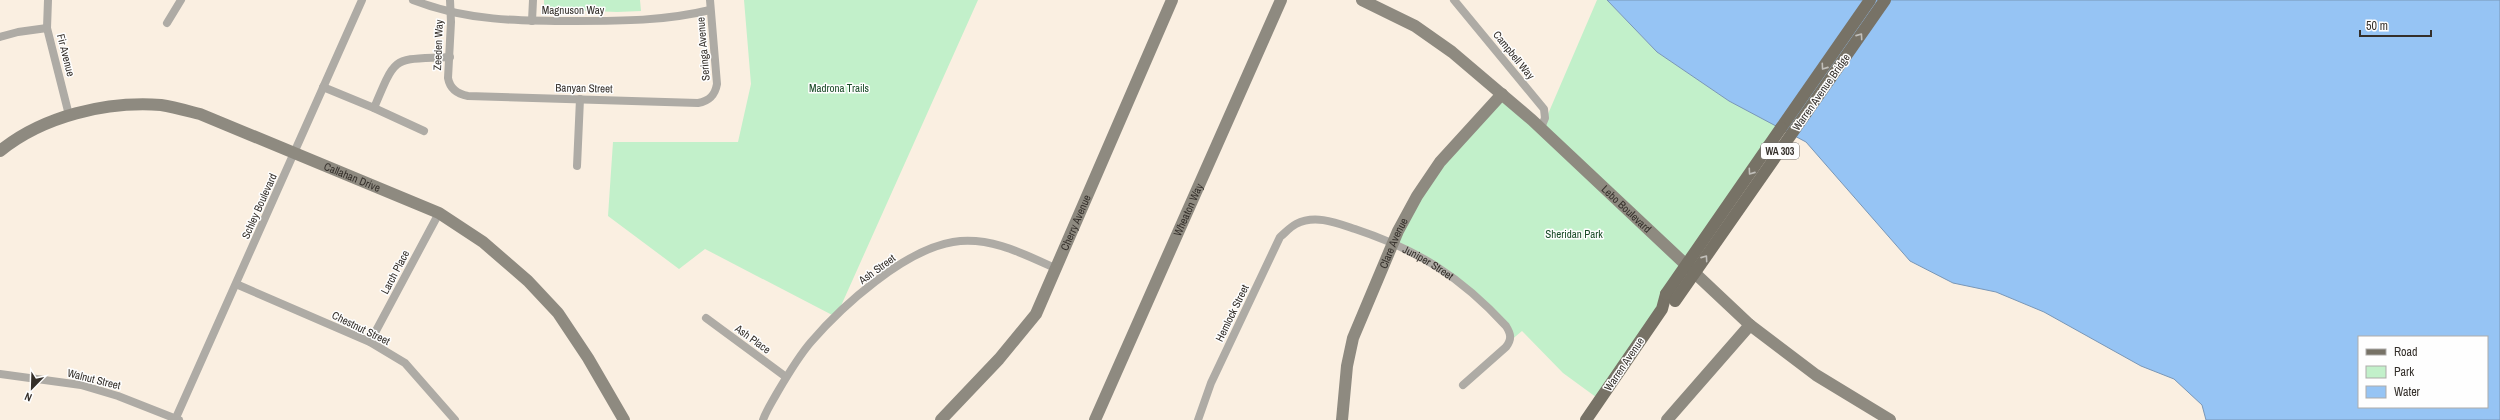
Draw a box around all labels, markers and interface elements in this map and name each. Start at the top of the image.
street label: Magnuson Way [542,3,605,17]
scale bar [2360,12,2431,38]
street label: Seringa Avenue [693,16,713,82]
text: 50 m [2366,18,2388,34]
street label: Zeeden Way [430,19,446,71]
street label: Campbell Way [1490,28,1538,82]
street label: Fir Avenue [54,32,78,78]
one-way arrow [1855,34,1862,41]
street label: Warren Avenue Bridge [1789,51,1853,133]
one-way arrow [1822,62,1829,69]
street label: Banyan Street [555,81,613,96]
park label: Madrona Trails [809,81,870,95]
road number: WA 303 [1761,143,1799,159]
street label: Callahan Drive [322,159,383,195]
one-way arrow [1749,167,1756,174]
street label: Schley Boulevard [238,171,280,241]
street label: Wheaton Way [1170,181,1206,238]
street label: Lebo Boulevard [1599,182,1654,236]
street label: Cherry Avenue [1057,192,1094,253]
street label: Clare Avenue [1376,215,1411,271]
park label: Sheridan Park [1545,227,1603,241]
street label: Juniper Street [1401,242,1457,283]
street label: Larch Place [378,248,412,296]
street label: Ash Street [855,251,899,288]
one-way arrow [1700,255,1707,262]
street label: Hemlock Street [1212,282,1252,344]
street label: Chestnut Street [330,308,393,348]
street label: Ash Place [732,321,774,357]
street label: Warren Avenue [1601,335,1647,393]
legend [2358,336,2488,408]
text: Road [2394,344,2418,360]
text: Park [2394,364,2414,380]
street label: Walnut Street [66,366,123,392]
north arrow [12,368,52,408]
text: Water [2394,384,2421,400]
text: N [22,389,34,405]

